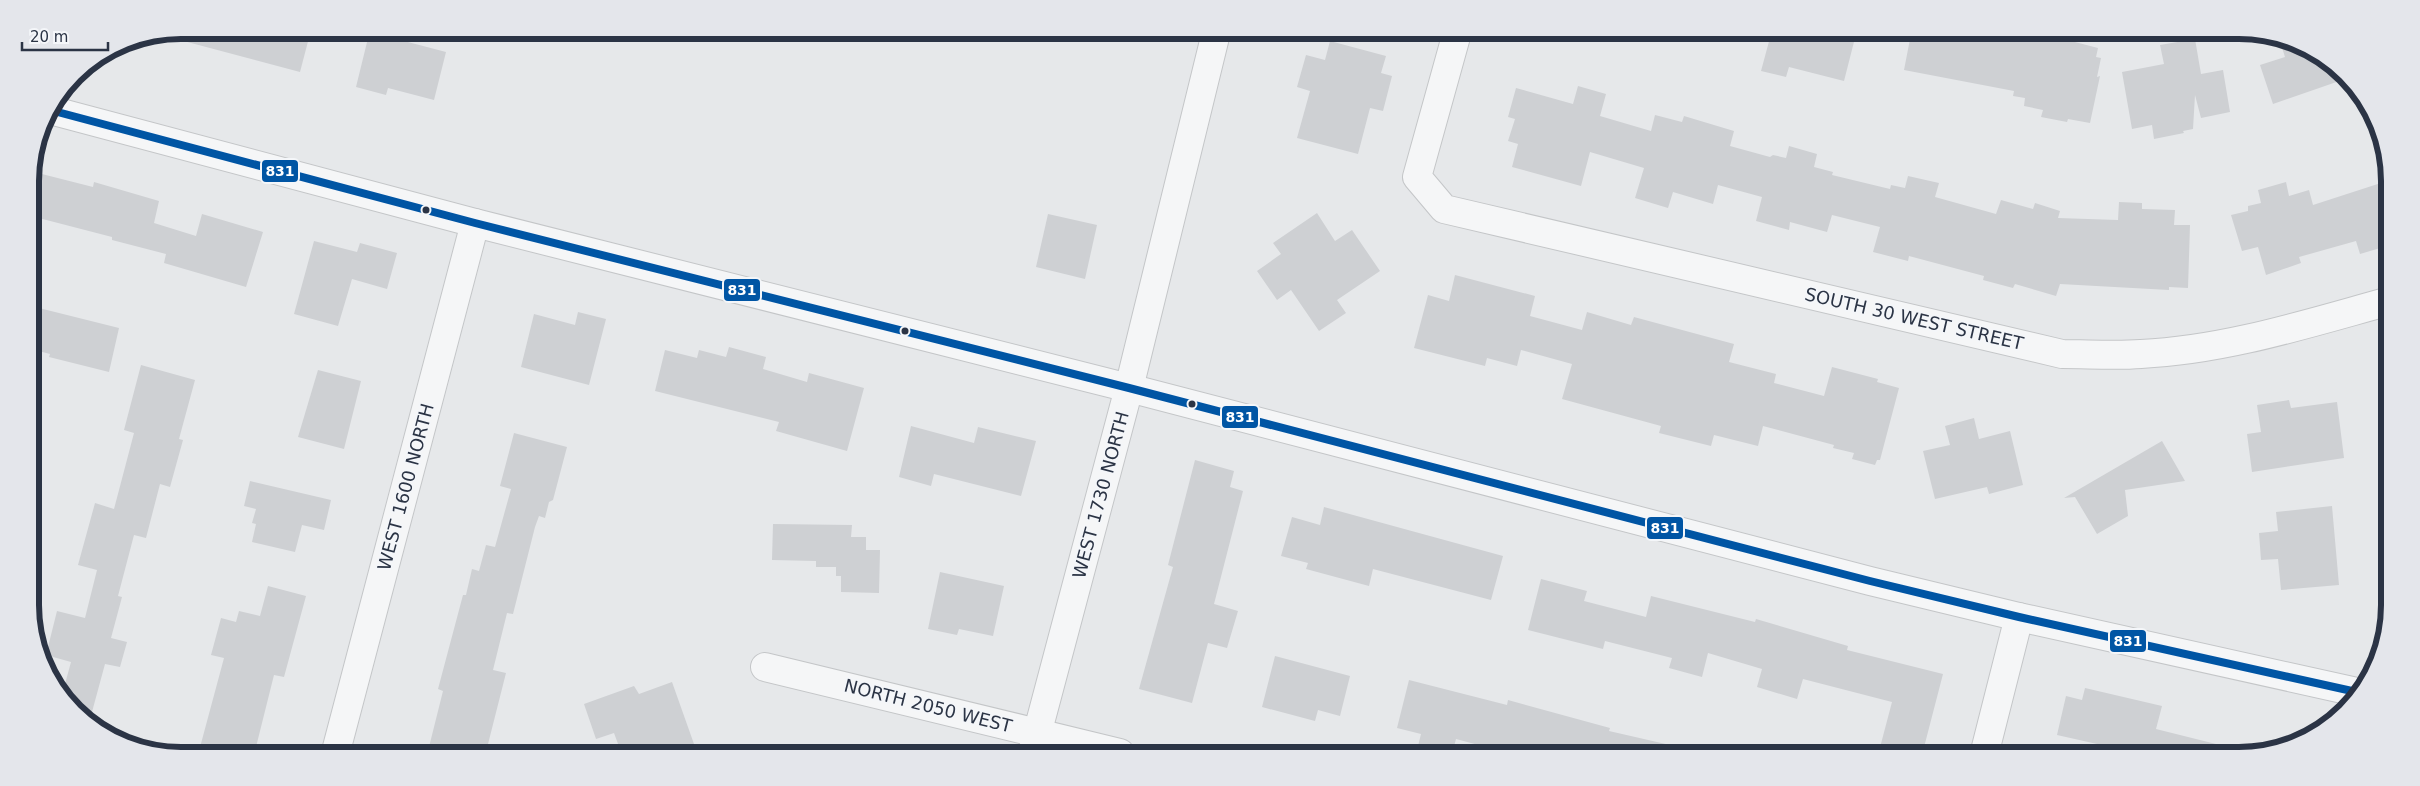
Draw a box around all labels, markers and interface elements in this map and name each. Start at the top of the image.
scale bar [22,20,109,52]
text: 20 m [30,28,68,46]
line badge: 831 [261,159,299,183]
text: 831 [265,163,295,179]
unlabelled marker [421,205,431,215]
line badge: 831 [723,278,761,302]
text: 831 [727,282,757,298]
street label: SOUTH 30 WEST STREET [1803,283,2026,354]
unlabelled marker [900,326,910,336]
unlabelled marker [1187,399,1197,409]
street label: WEST 1600 NORTH [373,401,438,573]
line badge: 831 [1221,405,1259,429]
street label: WEST 1730 NORTH [1068,409,1133,581]
text: 831 [1225,409,1255,425]
line badge: 831 [1646,516,1684,540]
text: 831 [1650,520,1680,536]
line badge: 831 [2109,629,2147,653]
text: 831 [2113,633,2143,649]
street label: NORTH 2050 WEST [842,674,1015,737]

